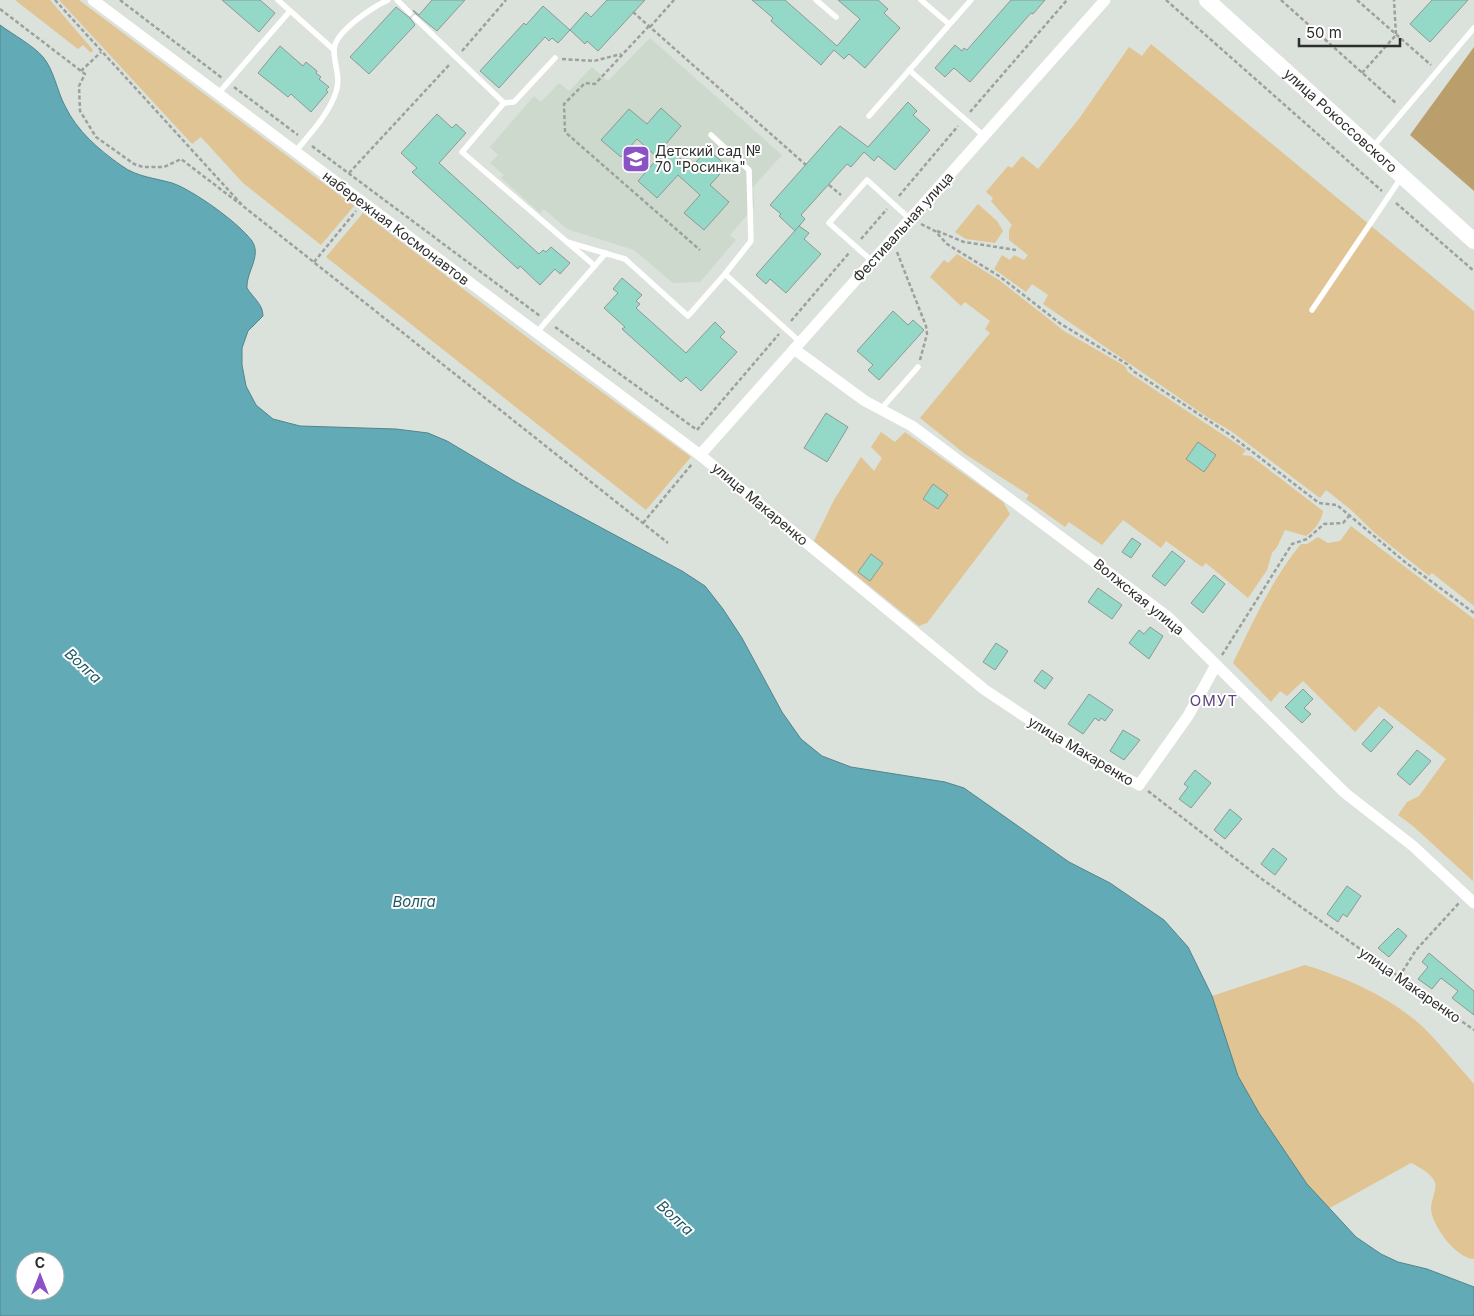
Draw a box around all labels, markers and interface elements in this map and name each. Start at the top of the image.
scale bar [1299,15,1400,47]
text: 50 m [1306,23,1342,42]
street label: улица Рокоссовского [1281,65,1401,176]
place label: Детский сад № 70 "Росинка" [655,142,761,175]
school or university icon: Детский сад № 70 "Росинка" [621,144,651,174]
street label: набережная Космонавтов [320,167,473,288]
street label: Фестивальная улица [849,168,956,285]
street label: улица Макаренко [709,458,812,549]
street label: Волжская улица [1091,555,1188,638]
water label: Волга [61,644,106,687]
district label: ОМУТ [1190,691,1238,710]
street label: улица Макаренко [1025,712,1137,789]
water label: Волга [392,892,436,911]
street label: улица Макаренко [1356,943,1464,1026]
water label: Волга [653,1196,698,1239]
north arrow [15,1251,65,1301]
text: С [35,1254,45,1271]

